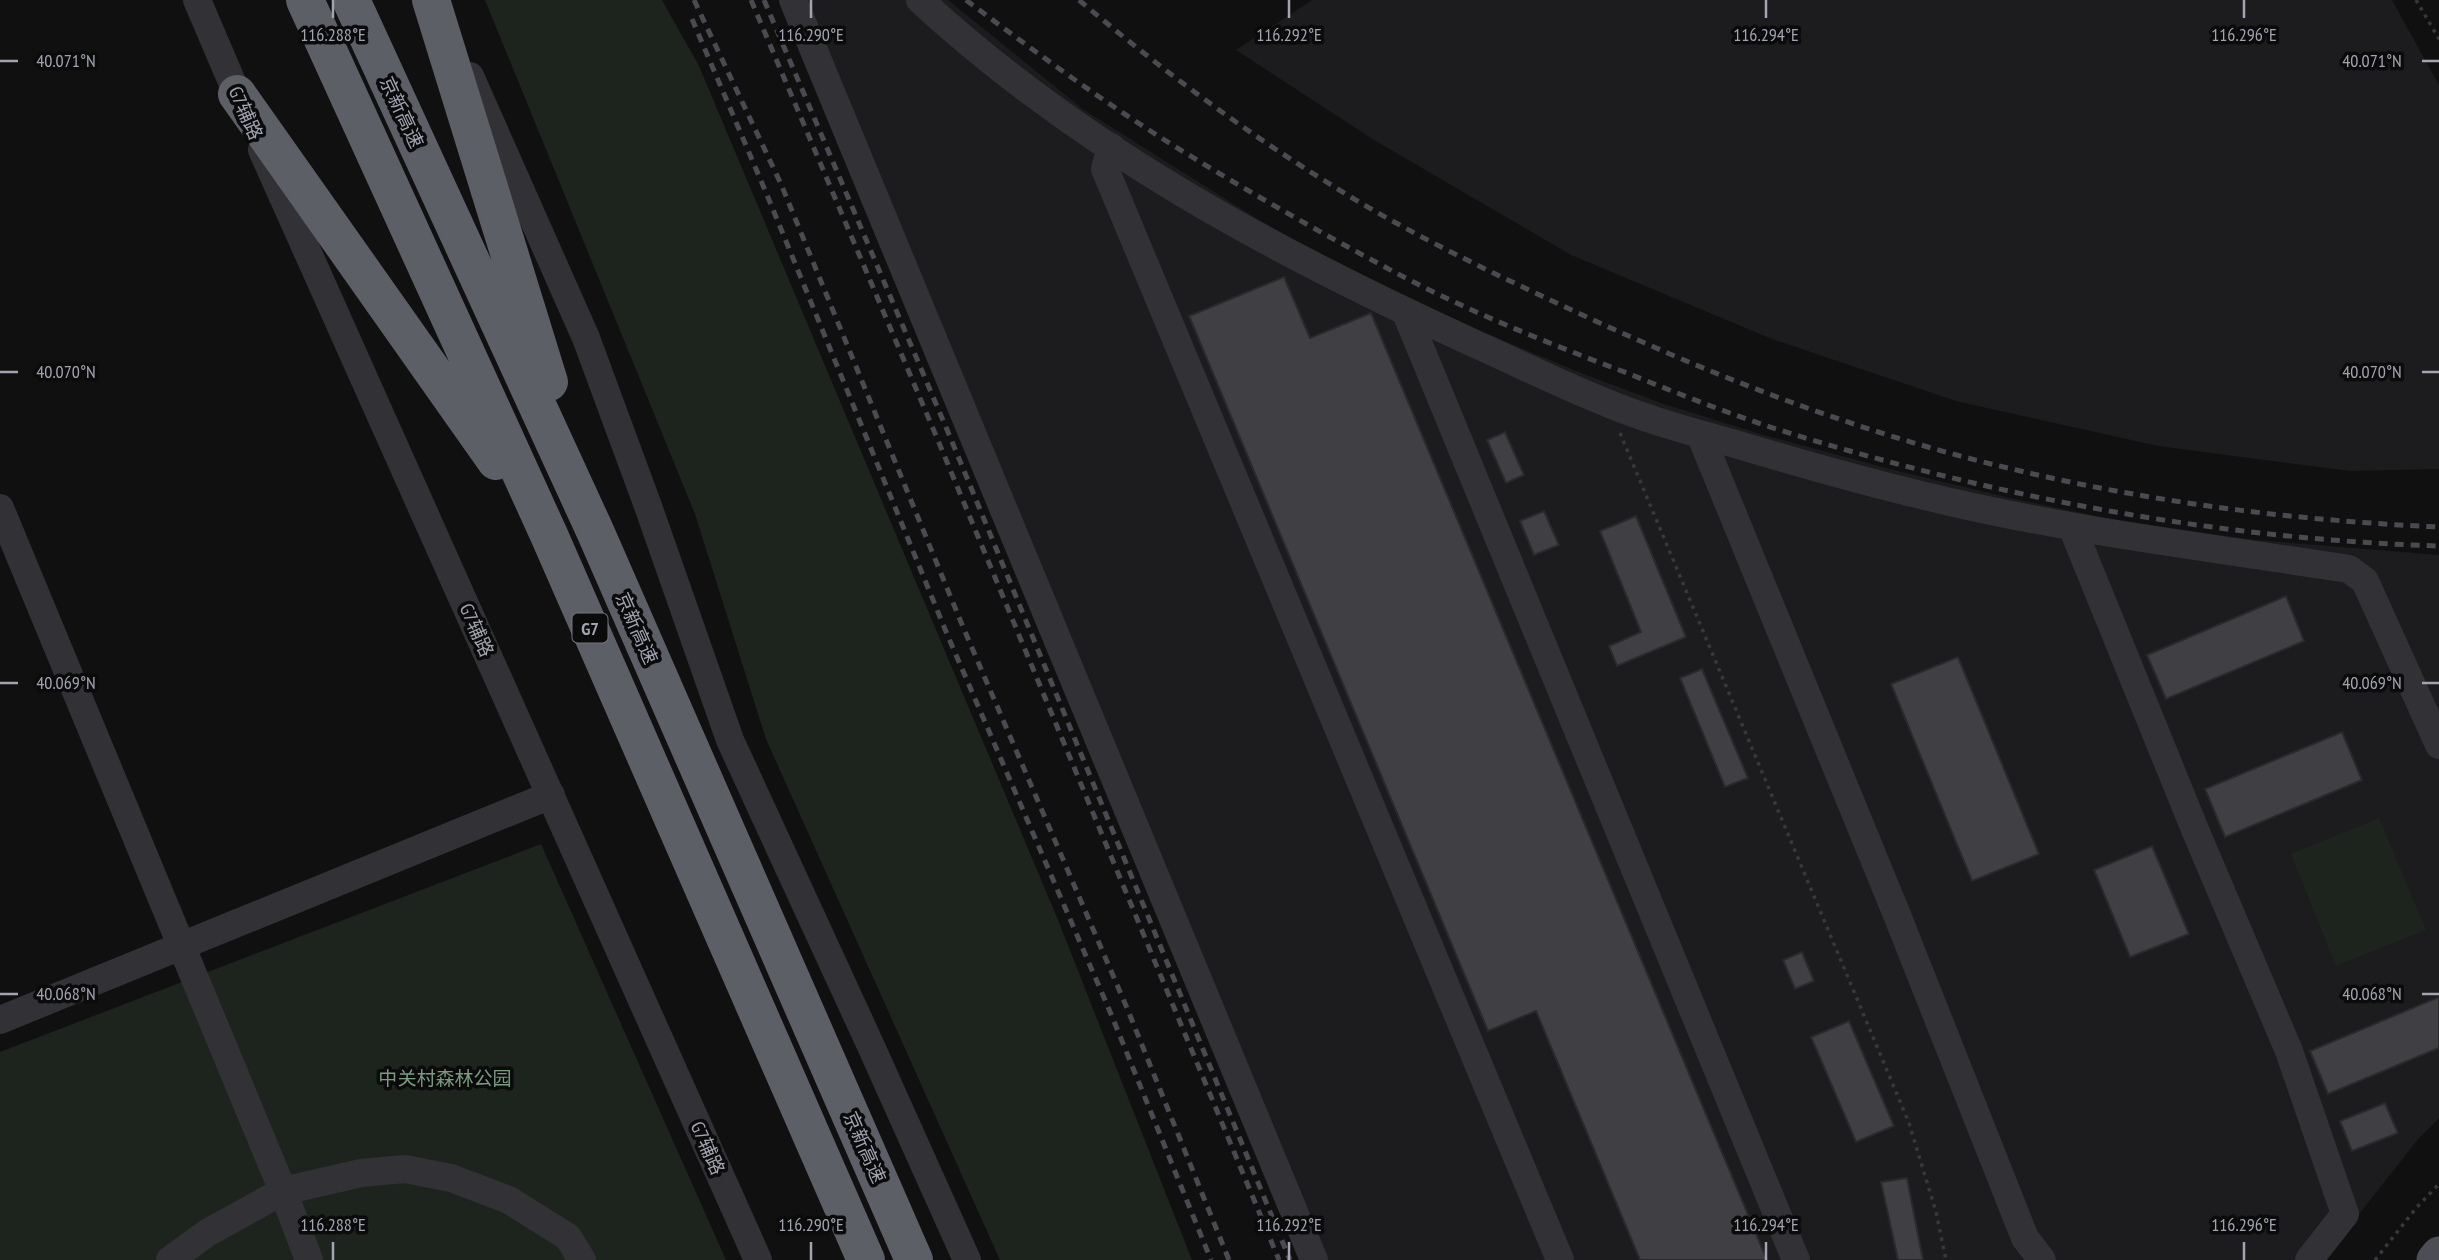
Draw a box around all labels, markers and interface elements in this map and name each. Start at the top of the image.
text: 116.288°E [300,23,366,46]
text: 116.290°E [778,23,844,46]
text: 116.292°E [1256,23,1322,46]
text: 116.294°E [1733,23,1799,46]
text: 116.296°E [2211,23,2277,46]
text: 40.071°N [36,49,96,72]
text: 40.071°N [2342,49,2402,72]
street label: 京新高速 [375,72,429,152]
street label: G7辅路 [224,83,268,143]
text: 40.070°N [36,360,96,383]
text: 40.070°N [2342,360,2402,383]
street label: 京新高速 [611,588,663,668]
street label: G7辅路 [455,600,499,660]
road number: G7 [572,614,608,642]
text: 40.069°N [36,671,96,694]
text: 40.069°N [2342,671,2402,694]
text: 40.068°N [36,982,96,1005]
text: 40.068°N [2342,982,2402,1005]
park label: 中关村森林公园 [378,1066,512,1090]
street label: 京新高速 [839,1107,891,1187]
street label: G7辅路 [686,1118,730,1178]
text: 116.288°E [300,1213,366,1236]
text: 116.290°E [778,1213,844,1236]
text: 116.292°E [1256,1213,1322,1236]
text: 116.294°E [1733,1213,1799,1236]
text: 116.296°E [2211,1213,2277,1236]

